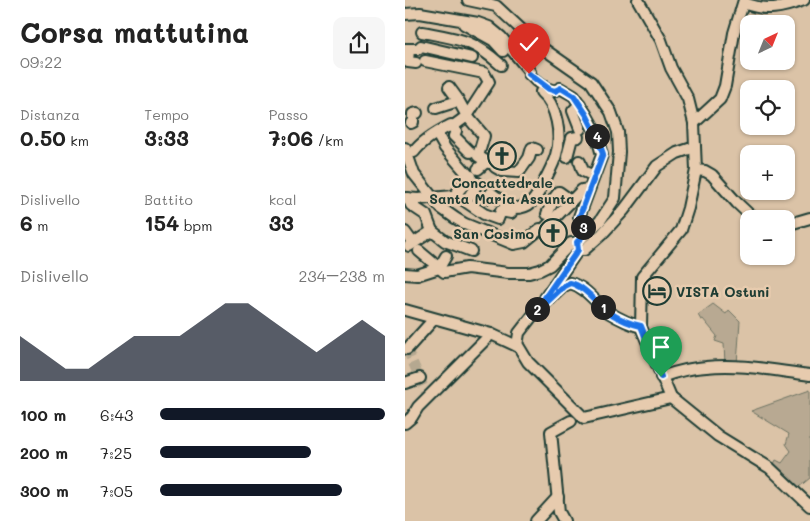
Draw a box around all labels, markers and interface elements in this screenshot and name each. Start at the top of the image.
text: Corsa mattutina [20,14,249,50]
north arrow [740,15,795,70]
map controls [740,15,795,265]
button: share [333,17,385,69]
pin [508,23,550,74]
icon: check [515,30,543,58]
text: 09:22 [20,51,62,72]
button: locate [740,80,795,135]
text: Distanza [20,105,80,124]
text: Tempo [144,105,189,124]
text: Passo [269,105,308,124]
text: 0.50 [20,124,66,151]
text: 3:33 [144,124,189,151]
text: 7:06 [269,124,313,151]
pin: 4 [585,124,609,148]
text: 4 [593,127,602,146]
text: km [66,131,89,150]
text: /km [313,131,344,150]
church icon: Concattedrale Santa Maria Assunta [487,141,517,171]
button: + [740,145,795,200]
place label: Concattedrale Santa Maria Assunta [429,173,575,208]
text: Dislivello [20,190,80,209]
text: Battito [144,190,193,209]
text: kcal [269,190,297,209]
text: 6 [20,209,33,236]
text: 154 [144,209,179,236]
text: 33 [269,209,294,236]
button: − [740,210,795,265]
pin: 3 [571,214,595,240]
text: m [33,216,48,235]
text: bpm [179,216,212,235]
church icon: San Cosimo [538,218,568,248]
text: 3 [579,218,588,237]
place label: San Cosimo [453,224,534,243]
text: Dislivello [20,265,88,286]
text: 234–238 m [298,265,385,286]
hotel icon: VISTA Ostuni [642,276,672,306]
place label: VISTA Ostuni [676,282,770,301]
pin: 1 [591,294,615,320]
pin: 2 [525,296,549,322]
text: 1 [600,298,607,317]
text: 2 [534,300,541,319]
pin [640,326,682,377]
icon: arrive [647,333,675,361]
text: 100 m [20,404,66,425]
text: 6:43 [100,404,133,425]
text: 200 m [20,442,68,463]
text: 7:25 [100,442,132,463]
text: 300 m [20,480,69,501]
text: 7:05 [100,480,133,501]

